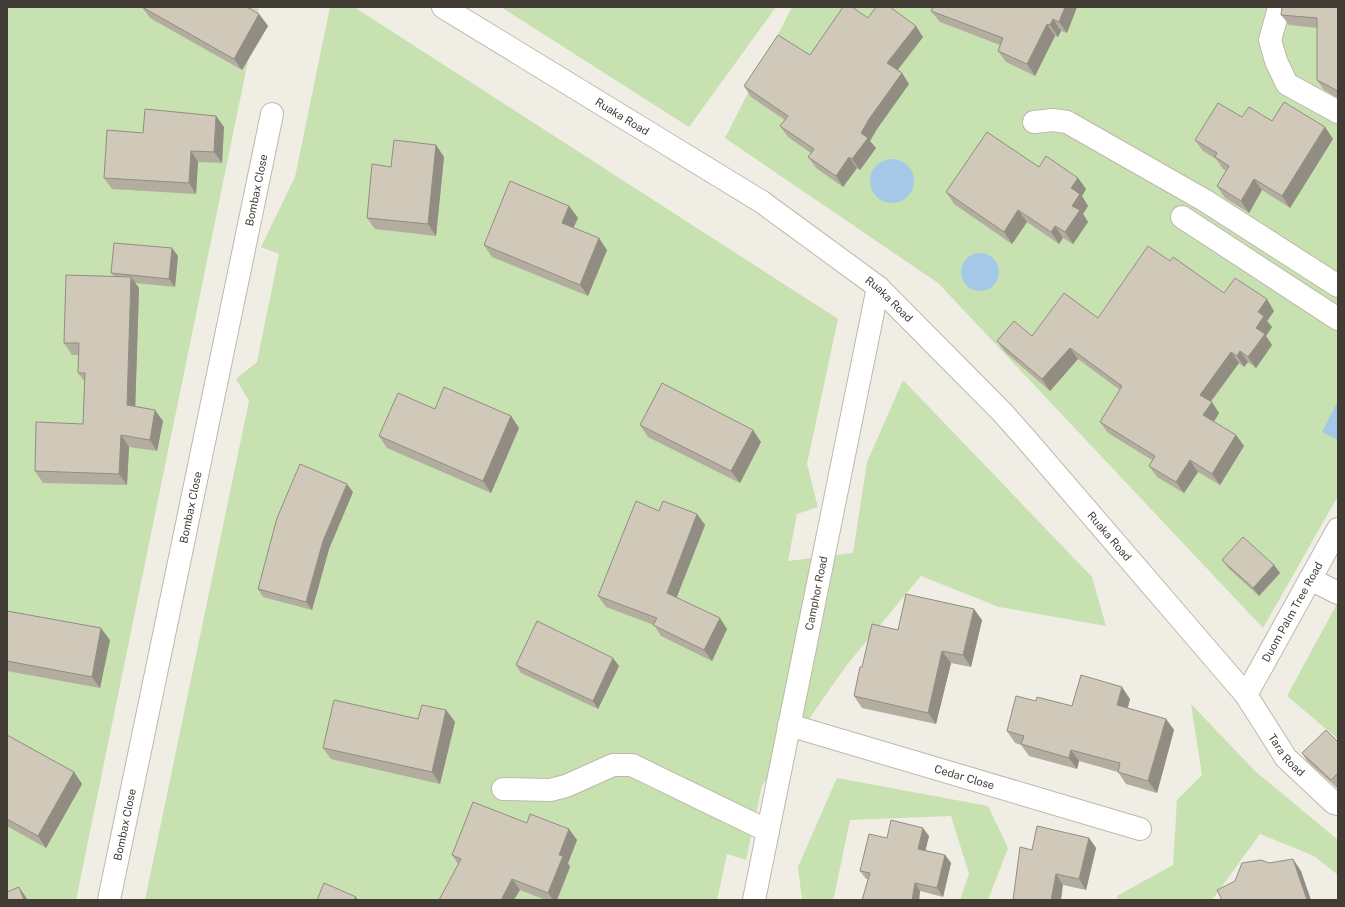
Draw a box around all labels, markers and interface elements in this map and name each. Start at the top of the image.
street label: Ruaka Road [593,96,651,137]
street label: Bombax Close [243,153,270,227]
street label: Ruaka Road [863,274,915,324]
street label: Bombax Close [177,470,204,544]
street label: Ruaka Road [1085,509,1134,563]
street label: Camphor Road [803,555,829,631]
street label: Duom Palm Tree Road [1260,560,1325,664]
street label: Tara Road [1266,732,1307,778]
street label: Cedar Close [933,762,996,792]
street label: Bombax Close [111,788,138,862]

